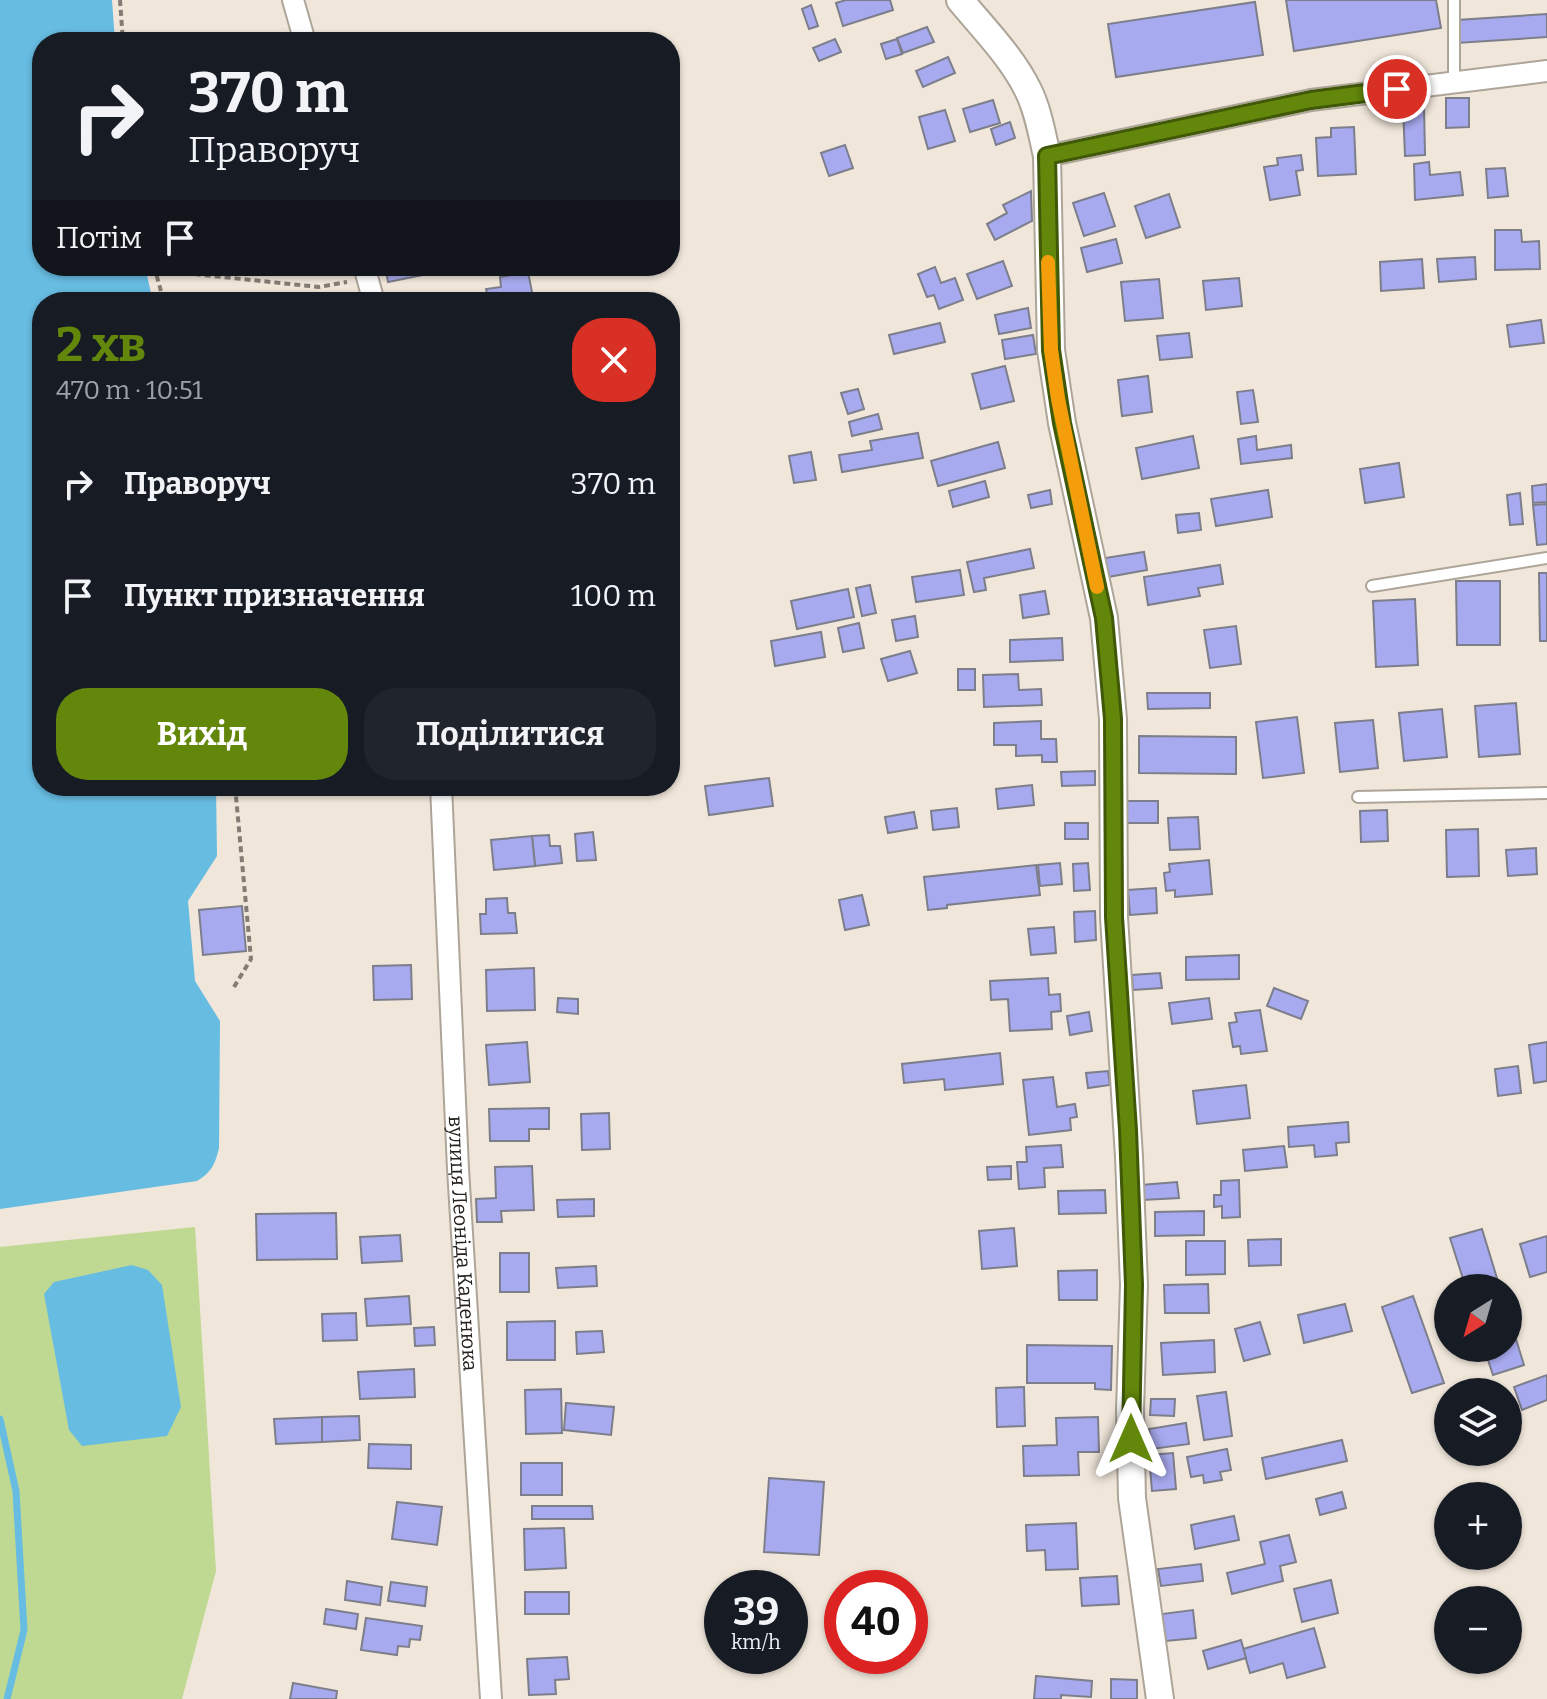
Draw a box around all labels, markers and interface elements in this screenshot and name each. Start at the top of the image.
pin [1363,55,1431,123]
text: 370 m [188,60,349,127]
icon: right [56,64,160,168]
icon: arrive [1375,67,1419,111]
text: Праворуч [188,128,360,172]
icon: arrive [158,216,202,260]
text: Потім [56,220,142,256]
text: 2 хв [56,316,146,374]
button: close [572,318,656,402]
text: 470 m · 10:51 [56,375,203,406]
icon: right [56,462,100,506]
text: Праворуч [124,466,271,502]
text: 370 m [571,466,656,502]
icon: arrive [56,574,100,618]
text: Пункт призначення [124,578,425,614]
text: 100 m [571,578,656,614]
button: Вихід [56,688,348,780]
button: Поділитися [364,688,656,780]
street label: вулиця Леоніда Каденюка [444,1115,483,1372]
north arrow [1434,1274,1522,1362]
map controls [1434,1274,1522,1674]
button: layers [1434,1378,1522,1466]
position arrow [1089,1397,1173,1481]
button: + [1434,1482,1522,1570]
speed limit sign: 40 [824,1570,928,1674]
button: − [1434,1586,1522,1674]
text: 39 [733,1588,779,1636]
text: km/h [731,1630,781,1654]

